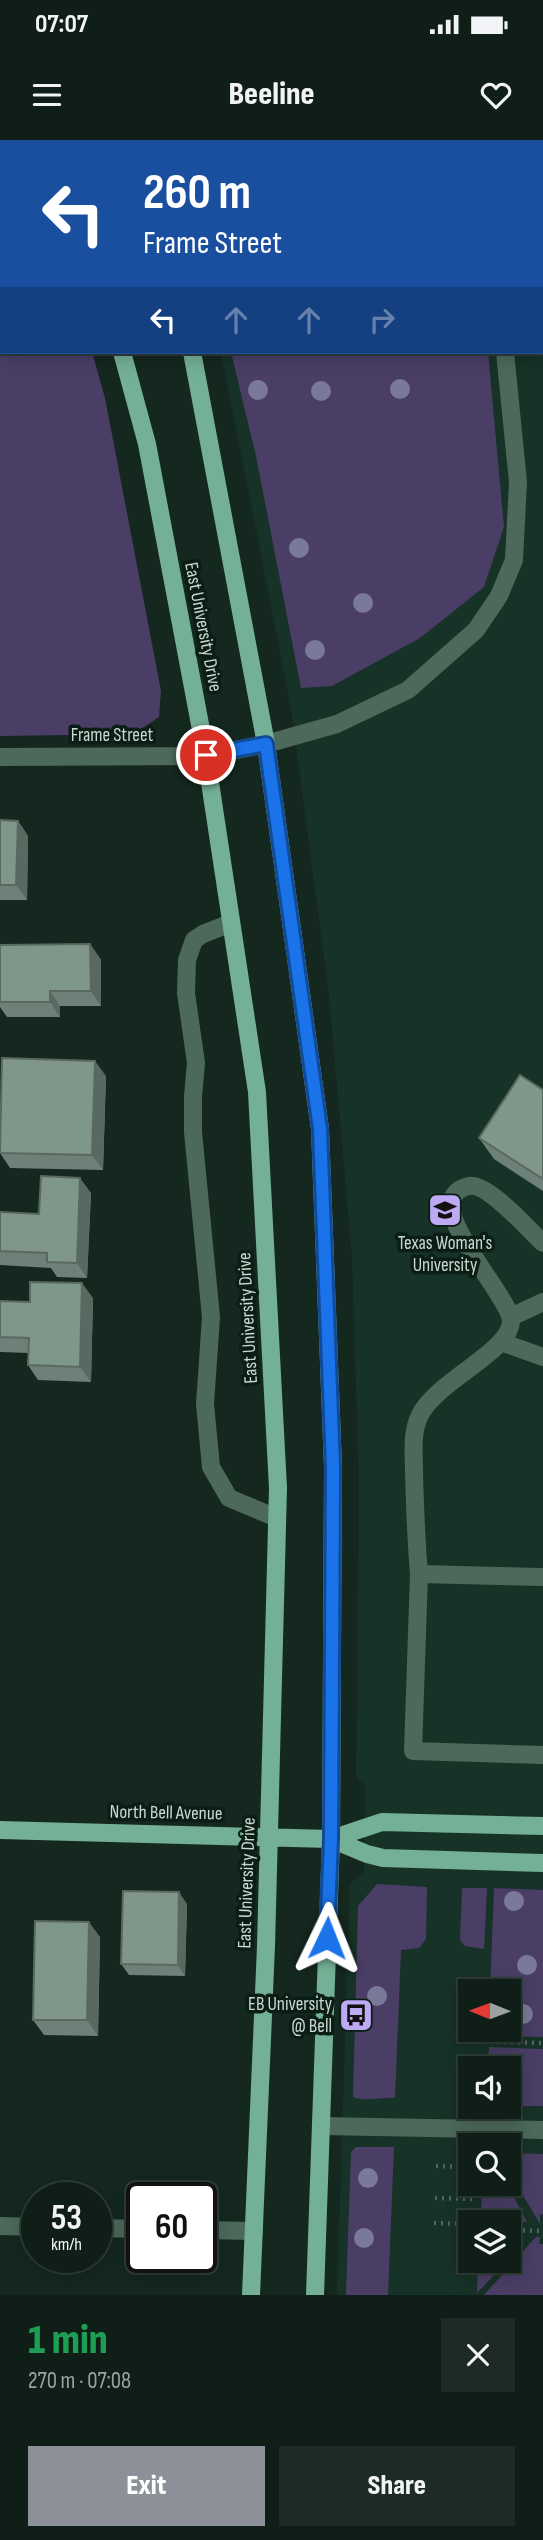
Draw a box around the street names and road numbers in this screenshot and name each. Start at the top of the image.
street label: East University Drive [179,560,227,694]
street label: Frame Street [71,724,154,747]
street label: East University Drive [233,1252,263,1384]
street label: North Bell Avenue [109,1801,223,1825]
street label: East University Drive [233,1817,261,1949]

